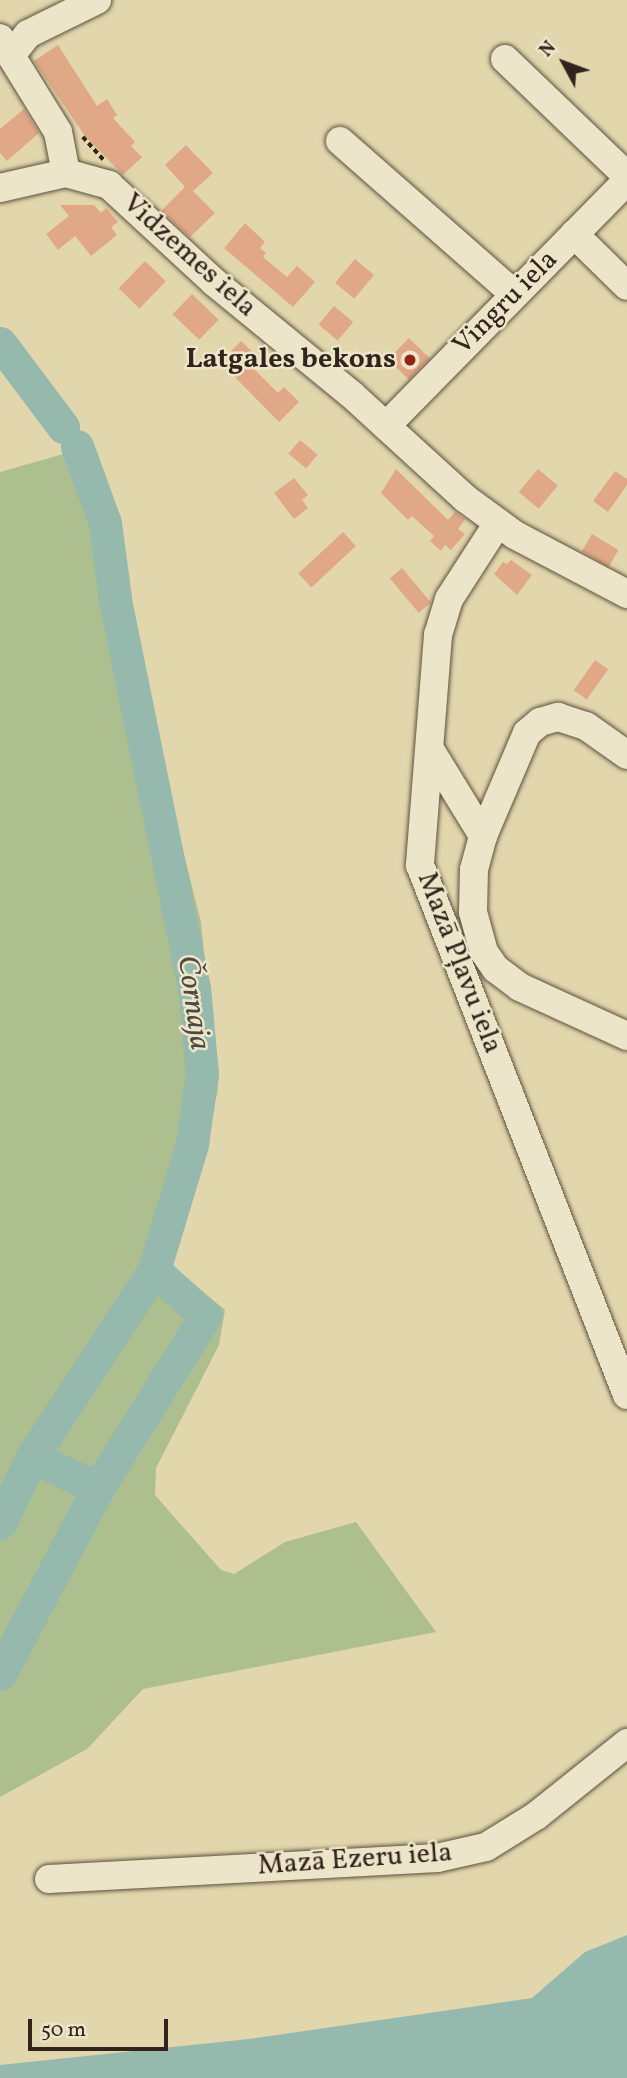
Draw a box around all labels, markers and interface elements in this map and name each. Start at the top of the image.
north arrow [529,28,599,98]
text: N [534,35,562,63]
street label: Vidzemes iela [115,187,263,325]
street label: Vingru iela [447,244,565,362]
place label: Latgales bekons [186,343,396,377]
marker: Latgales bekons [402,352,418,368]
street label: Mazā Pļavu iela [409,868,509,1058]
water label: Čornaja [169,954,217,1052]
street label: Mazā Ezeru iela [257,1836,453,1884]
scale bar [32,2004,172,2048]
text: 50 m [41,2016,86,2045]

